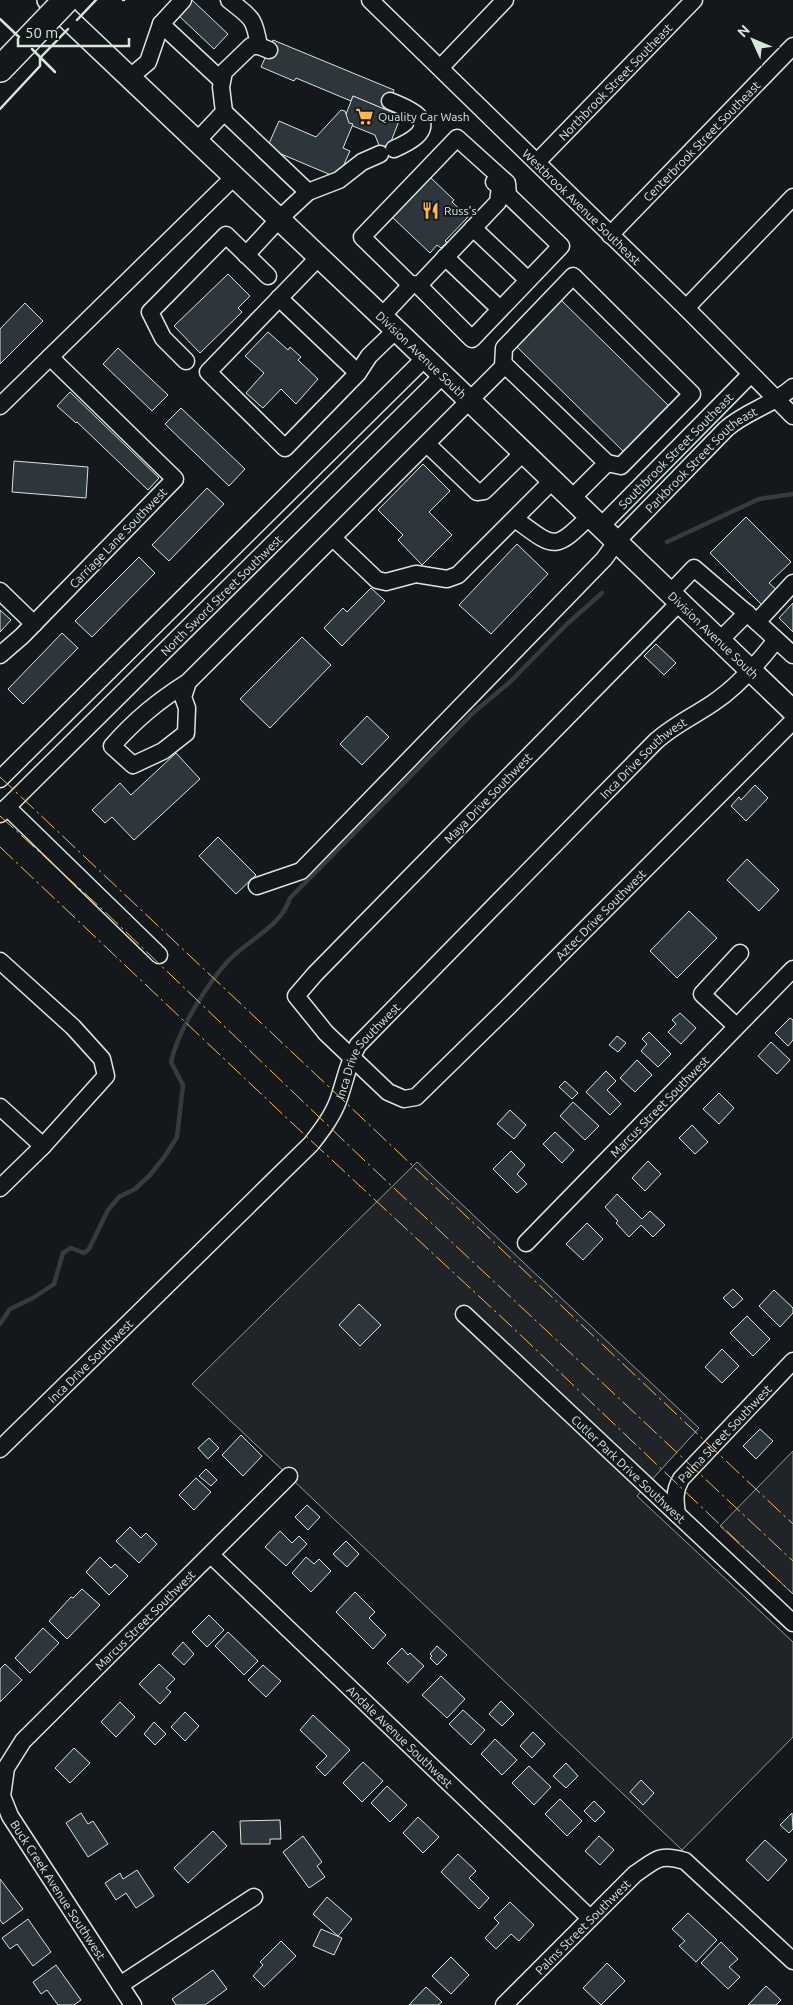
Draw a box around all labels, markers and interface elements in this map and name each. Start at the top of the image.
scale bar [18,15,129,47]
north arrow [728,15,778,65]
street label: Northbrook Street Southeast [556,20,674,142]
text: N [734,22,753,40]
text: 50 m [25,24,58,41]
street label: Centerbrook Street Southeast [640,78,762,204]
supermarket icon: Quality Car Wash [354,106,374,126]
place label: Quality Car Wash [378,110,470,123]
street label: Westbrook Avenue Southeast [520,146,644,267]
restaurant icon: Russ's [420,200,440,220]
place label: Russ's [444,204,477,217]
street label: Division Avenue South [374,308,469,401]
street label: Southbrook Street Southeast [616,390,735,511]
street label: Parkbrook Street Southeast [642,404,759,515]
street label: Carriage Lane Southwest [67,485,169,591]
street label: North Sword Street Southwest [158,532,284,658]
street label: Division Avenue South [666,589,762,681]
street label: Inca Drive Southwest [597,715,689,801]
street label: Maya Drive Southwest [442,750,535,846]
street label: Aztec Drive Southwest [553,866,648,962]
street label: Inca Drive Southwest [333,1000,402,1100]
street label: Marcus Street Southwest [607,1053,711,1159]
street label: Inca Drive Southwest [45,1316,135,1405]
street label: Palma Street Southwest [675,1382,774,1485]
street label: Cutler Park Drive Southwest [569,1412,689,1525]
street label: Marcus Street Southwest [92,1567,197,1672]
street label: Andale Avenue Southwest [345,1683,456,1790]
street label: Buck Creek Avenue Southwest [8,1818,108,1962]
street label: Palms Street Southwest [532,1876,633,1977]

